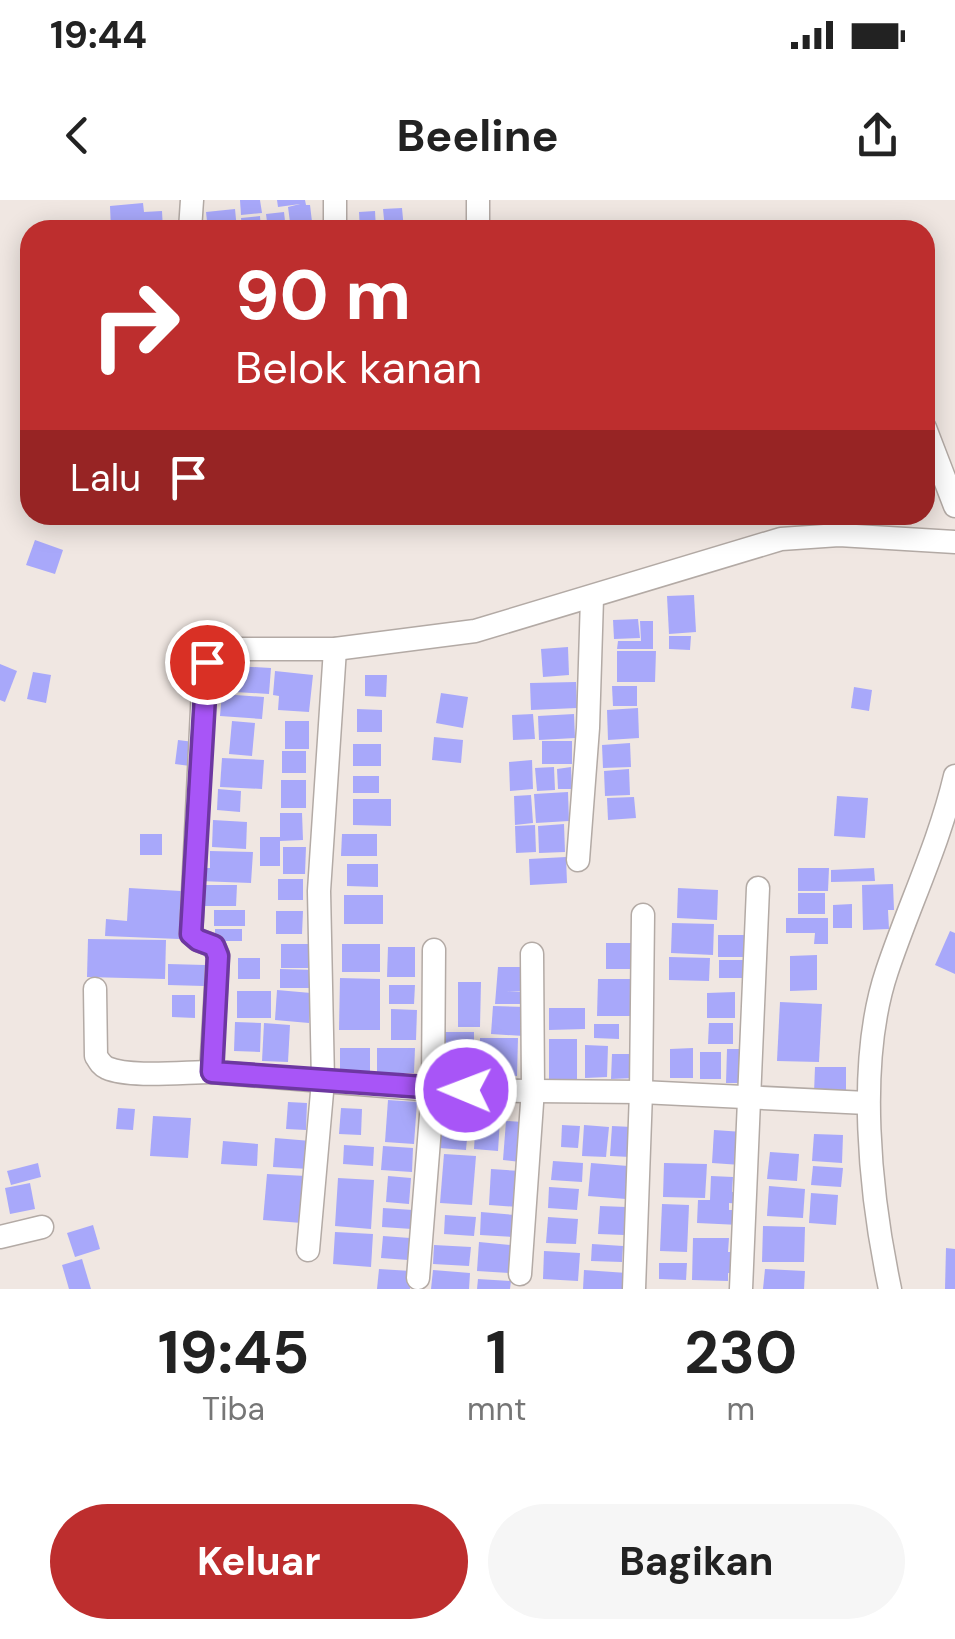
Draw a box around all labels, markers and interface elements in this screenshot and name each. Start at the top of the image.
text: 19:44 [50,10,147,60]
text: Beeline [396,106,559,165]
icon: back [50,108,105,163]
icon: share [850,108,905,163]
text: 90 m [235,250,411,341]
icon: right [70,260,200,390]
text: Belok kanan [235,338,482,397]
icon: arrive [161,450,216,505]
text: Lalu [70,453,141,503]
pin [165,620,250,705]
icon: arrive [180,635,235,690]
position arrow [414,1038,518,1142]
text: 19:45 [158,1313,309,1392]
text: 1 [486,1313,508,1392]
text: 230 [684,1313,797,1392]
text: Tiba [202,1388,265,1430]
text: mnt [467,1388,526,1430]
text: m [726,1388,755,1430]
button: Keluar [50,1504,468,1619]
button: Bagikan [488,1504,905,1619]

